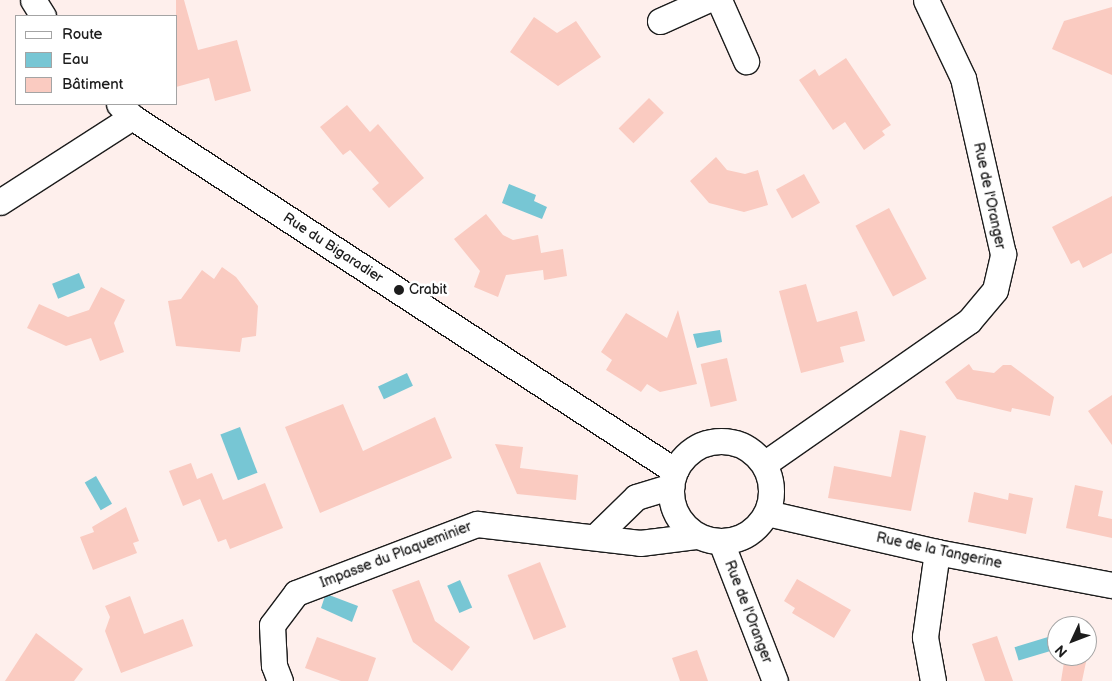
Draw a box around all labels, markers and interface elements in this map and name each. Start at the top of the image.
legend [15,15,178,105]
text: Route [62,25,102,44]
text: Eau [62,50,89,69]
text: Bâtiment [62,75,123,94]
street label: Rue de l'Oranger [969,141,1009,251]
street label: Rue du Bigaradier [280,209,386,287]
place label: Crabit [409,282,447,298]
marker: Crabit [393,284,405,296]
street label: Impasse du Plaqueminier [318,518,474,592]
street label: Rue de la Tangerine [874,529,1004,573]
street label: Rue de l'Oranger [721,558,775,666]
north arrow [1047,616,1097,666]
text: N [1052,641,1071,661]

